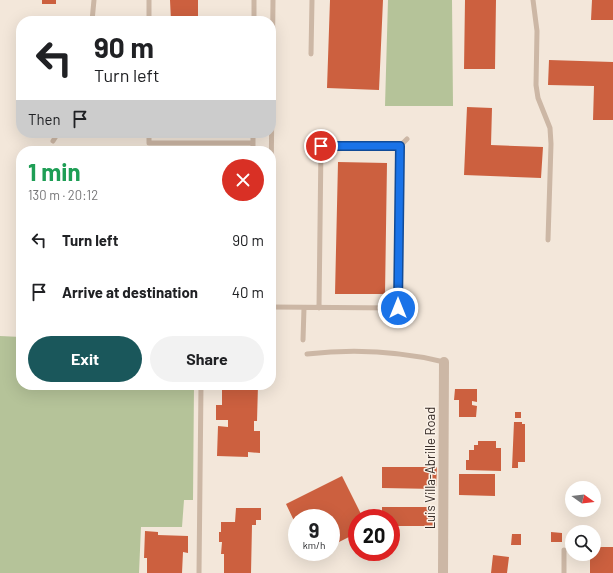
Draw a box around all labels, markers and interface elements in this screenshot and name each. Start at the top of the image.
text: 90 m [94,30,154,64]
icon: left [28,32,80,84]
text: Turn left [94,64,160,86]
icon: arrive [69,108,91,130]
text: Then [28,110,61,128]
pin [304,129,338,163]
icon: arrive [310,135,332,157]
text: 1 min [28,157,81,186]
button: close [222,159,264,201]
text: 130 m · 20:12 [28,187,98,203]
icon: left [28,229,50,251]
text: Turn left [62,231,118,249]
text: 90 m [232,231,264,249]
icon: arrive [28,281,50,303]
text: Arrive at destination [62,283,198,301]
text: 40 m [232,283,264,301]
position arrow [377,287,419,329]
button: Exit [28,336,142,382]
button: Share [150,336,264,382]
street label: Luis Villa-Abrille Road [422,407,438,529]
north arrow [565,481,601,517]
map controls [565,481,601,561]
speed limit sign: 20 [348,509,400,561]
text: 9 [309,518,319,542]
button: search [565,525,601,561]
text: km/h [303,539,325,551]

